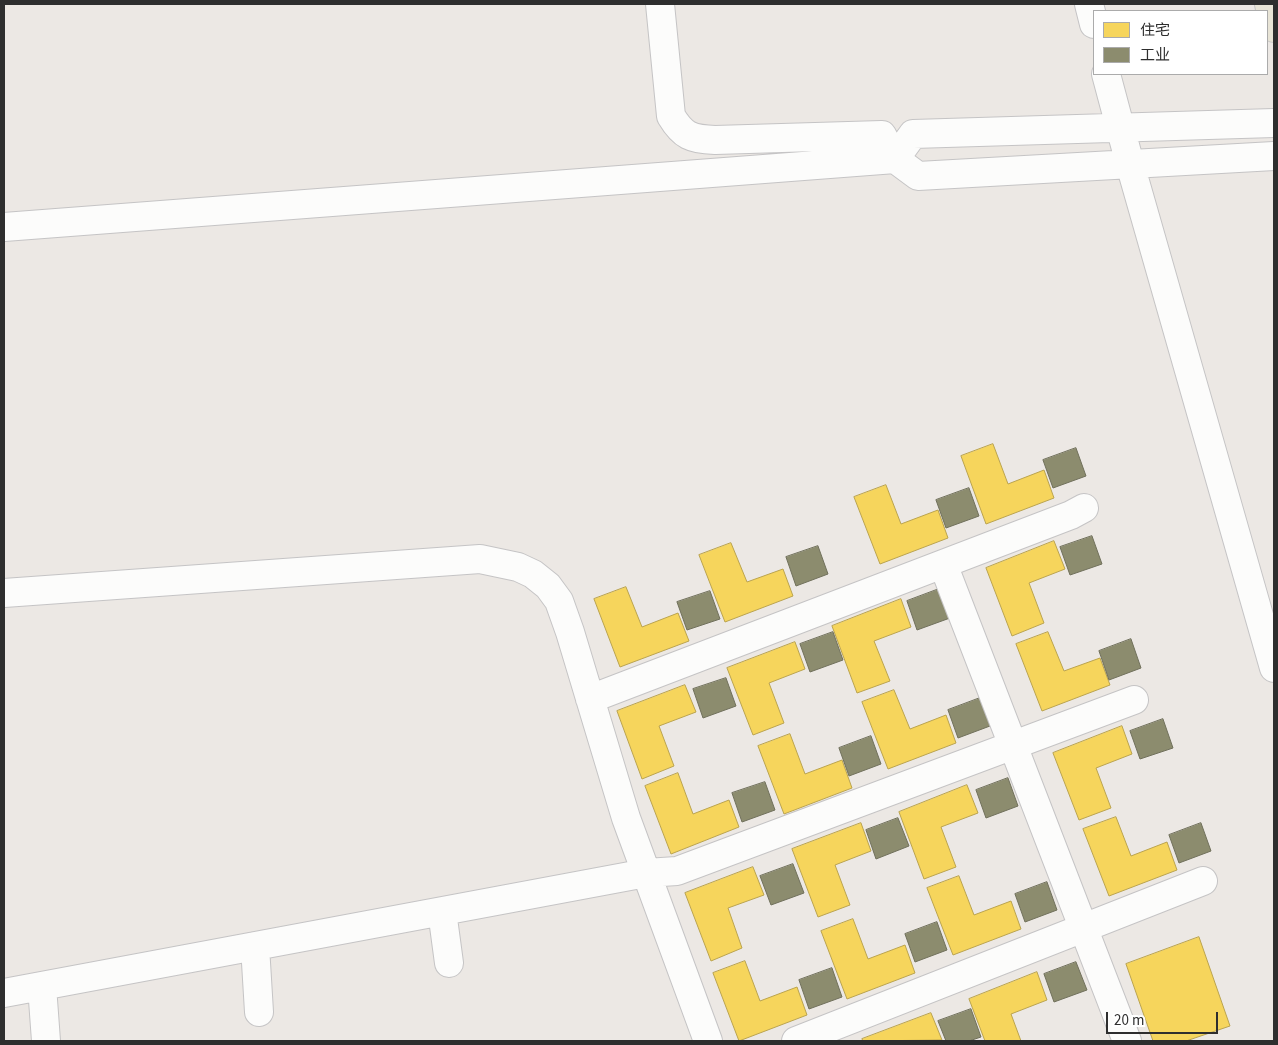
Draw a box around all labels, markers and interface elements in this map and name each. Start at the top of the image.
legend [1093,10,1268,75]
text: 住宅 [1140,20,1170,41]
text: 工业 [1140,45,1170,66]
scale bar [1108,1002,1220,1034]
text: 20 m [1114,1010,1144,1031]

